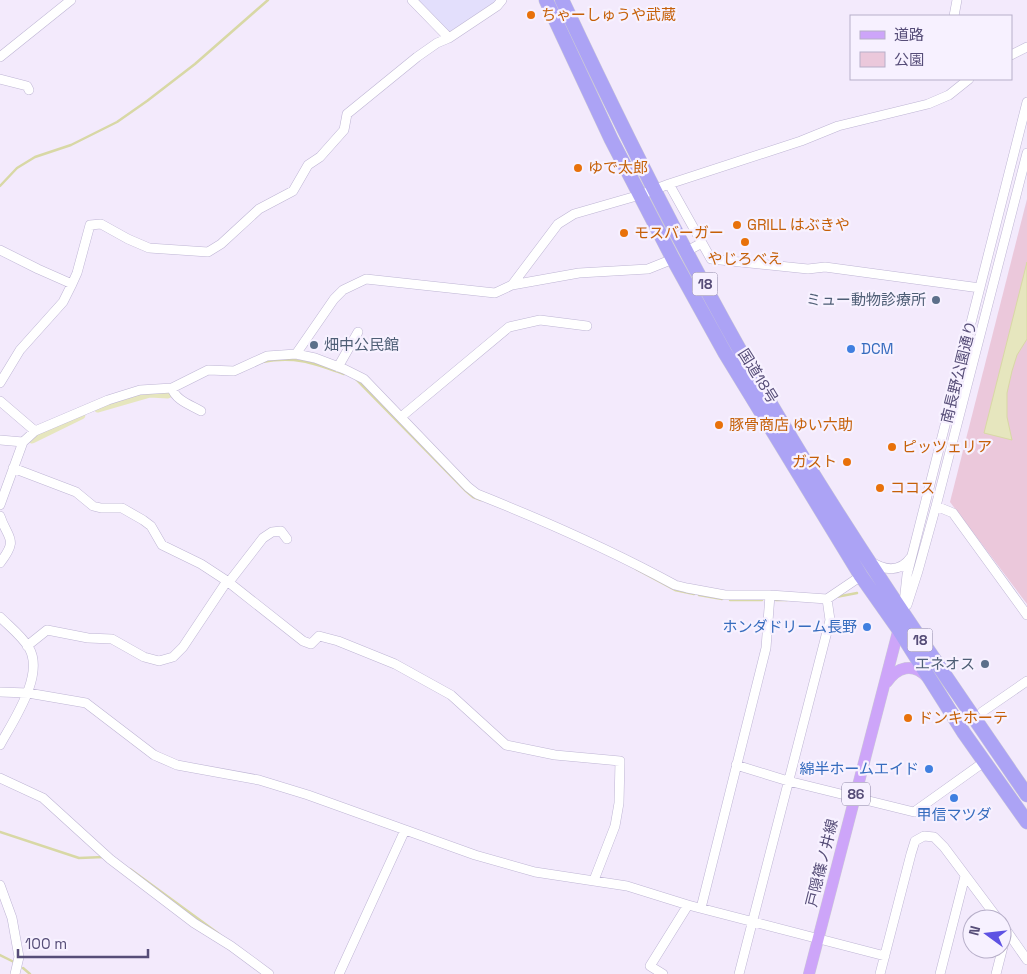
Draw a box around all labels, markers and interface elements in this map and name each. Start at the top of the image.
place label: ちゃーしゅうや武蔵 [541,5,676,24]
marker: ちゃーしゅうや武蔵 [525,9,537,21]
legend [850,15,1012,80]
text: 道路 [894,25,924,44]
text: 公園 [894,50,924,69]
place label: ゆで太郎 [588,158,648,177]
marker: ゆで太郎 [572,162,584,174]
place label: GRILL はぶきや [747,215,850,234]
marker: GRILL はぶきや [731,219,743,231]
place label: モスバーガー [634,223,724,242]
marker: モスバーガー [618,227,630,239]
marker: やじろべえ [739,236,751,248]
place label: やじろべえ [707,249,783,268]
road number: 18 [692,272,718,296]
place label: ミュー動物診療所 [806,290,926,309]
marker: ミュー動物診療所 [930,294,942,306]
street label: 南長野公園通り [937,319,980,425]
place label: 畑中公民館 [324,335,399,354]
marker: 畑中公民館 [308,339,320,351]
place label: DCM [861,339,894,358]
marker: DCM [845,343,857,355]
street label: 国道18号 [734,345,783,406]
place label: 豚骨商店 ゆい六助 [729,415,853,434]
marker: 豚骨商店 ゆい六助 [713,419,725,431]
place label: ピッツェリア [902,437,992,456]
marker: ピッツェリア [886,441,898,453]
place label: ガスト [792,452,837,471]
marker: ガスト [841,456,853,468]
place label: ココス [890,478,935,497]
marker: ココス [874,482,886,494]
place label: ホンダドリーム長野 [722,617,857,636]
marker: ホンダドリーム長野 [861,621,873,633]
road number: 18 [908,628,932,652]
place label: エネオス [915,654,975,673]
marker: エネオス [979,658,991,670]
place label: ドンキホーテ [918,708,1008,727]
marker: ドンキホーテ [902,712,914,724]
place label: 綿半ホームエイド [799,759,919,778]
marker: 綿半ホームエイド [923,763,935,775]
road number: 86 [842,782,870,806]
marker: 甲信マツダ [948,792,960,804]
place label: 甲信マツダ [916,805,992,824]
street label: 戸隠篠ノ井線 [801,817,842,909]
north arrow [962,909,1012,959]
text: N [965,924,984,938]
scale bar [18,926,148,958]
text: 100 m [25,934,67,953]

